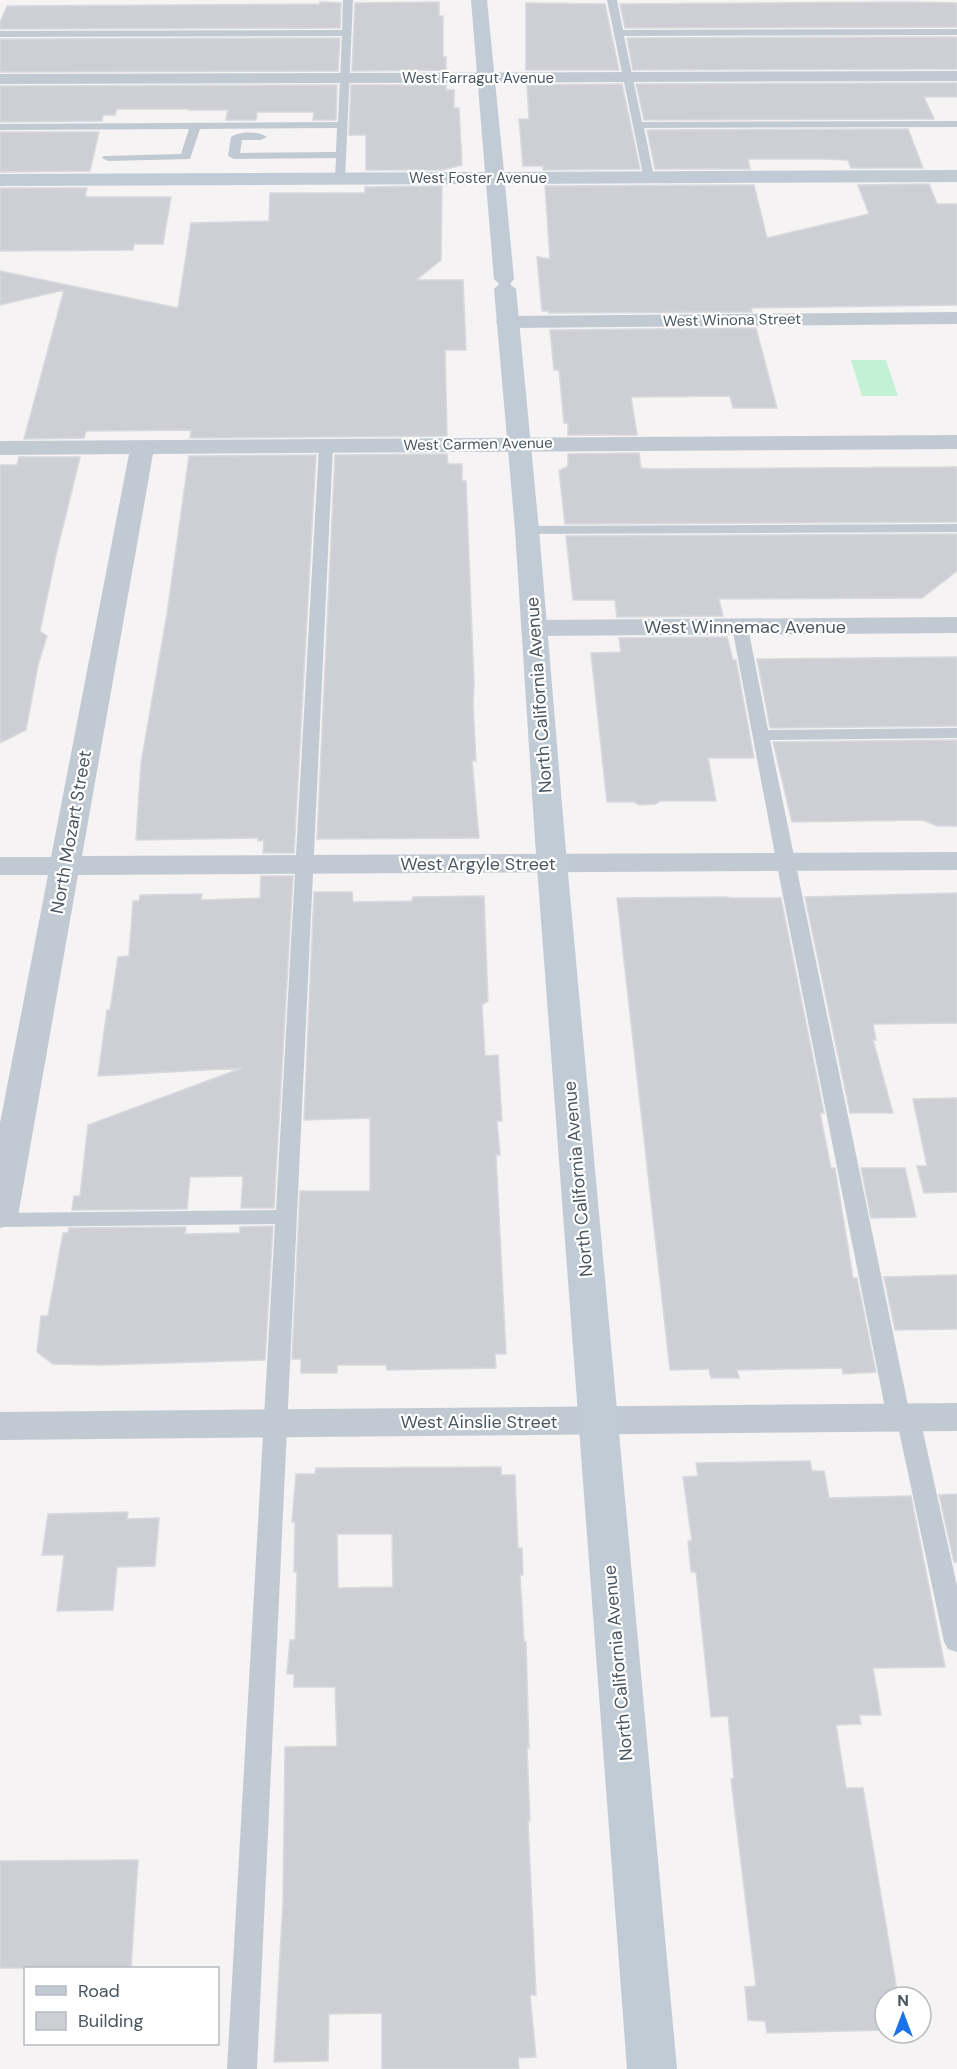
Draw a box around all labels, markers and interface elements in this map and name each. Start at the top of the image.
street label: West Farragut Avenue [402,68,554,88]
street label: West Foster Avenue [409,168,547,188]
street label: West Winona Street [663,309,801,331]
street label: West Carmen Avenue [403,433,553,455]
street label: North California Avenue [520,596,558,794]
street label: West Winnemac Avenue [644,615,846,639]
street label: North Mozart Street [45,749,97,915]
street label: West Argyle Street [400,852,556,876]
street label: North California Avenue [557,1080,599,1278]
street label: West Ainslie Street [400,1410,558,1434]
street label: North California Avenue [597,1564,639,1762]
legend [24,1967,219,2045]
text: Road [78,1979,120,2003]
north arrow [873,1985,933,2045]
text: N [897,1990,909,2011]
text: Building [78,2009,143,2033]

